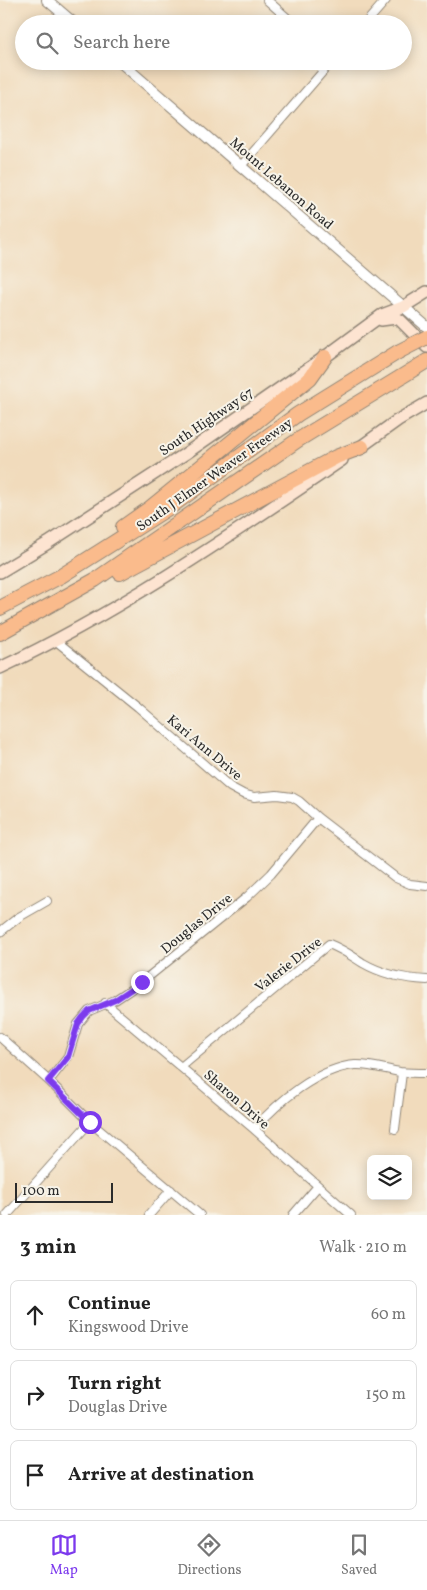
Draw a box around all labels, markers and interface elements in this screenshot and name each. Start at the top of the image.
search box [15,15,412,70]
icon: search [33,29,61,57]
text: Search here [73,30,170,56]
street label: Mount Lebanon Road [225,134,337,235]
street label: South Highway 67 [156,383,258,461]
street label: South J Elmer Weaver Freeway [133,414,297,536]
street label: Kari Ann Drive [162,711,246,786]
street label: Douglas Drive [157,889,237,959]
street label: Valerie Drive [252,933,327,997]
route end [131,971,154,994]
street label: Sharon Drive [199,1066,273,1134]
route start [79,1111,102,1134]
map controls [367,1155,412,1200]
button: layers [367,1155,412,1200]
scale bar [15,1180,112,1203]
text: 100 m [22,1182,60,1201]
text: 3 min [20,1233,76,1262]
text: Walk · 210 m [319,1237,407,1259]
text: Continue [68,1291,151,1317]
icon: ahead [21,1301,49,1329]
text: 60 m [371,1304,406,1326]
text: Kingswood Drive [68,1317,188,1339]
text: Turn right [68,1371,161,1397]
icon: right [21,1381,49,1409]
text: 150 m [365,1384,406,1406]
text: Douglas Drive [68,1397,167,1419]
icon: arrive [21,1461,49,1489]
text: Arrive at destination [68,1462,254,1488]
tab: Map [50,1531,78,1580]
tab: Directions [177,1531,242,1580]
tab: Saved [341,1531,377,1580]

